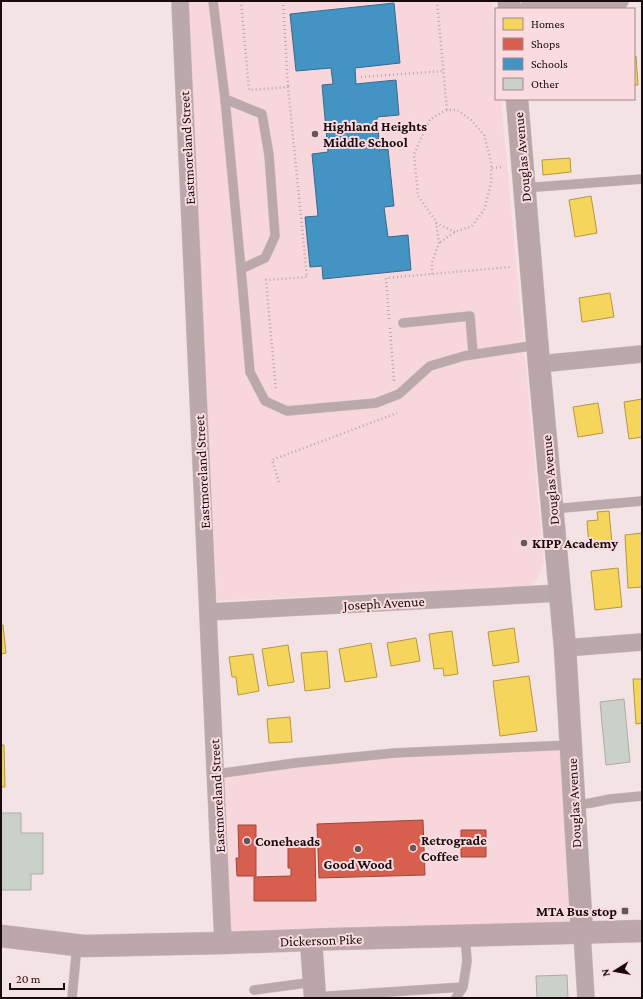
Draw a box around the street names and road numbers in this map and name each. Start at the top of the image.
street label: Eastmoreland Street [176,90,198,205]
street label: Douglas Avenue [510,111,534,203]
street label: Eastmoreland Street [191,414,213,529]
street label: Douglas Avenue [538,434,562,526]
street label: Joseph Avenue [341,593,425,613]
street label: Eastmoreland Street [206,738,228,853]
street label: Douglas Avenue [564,758,584,848]
street label: Dickerson Pike [280,931,362,949]

